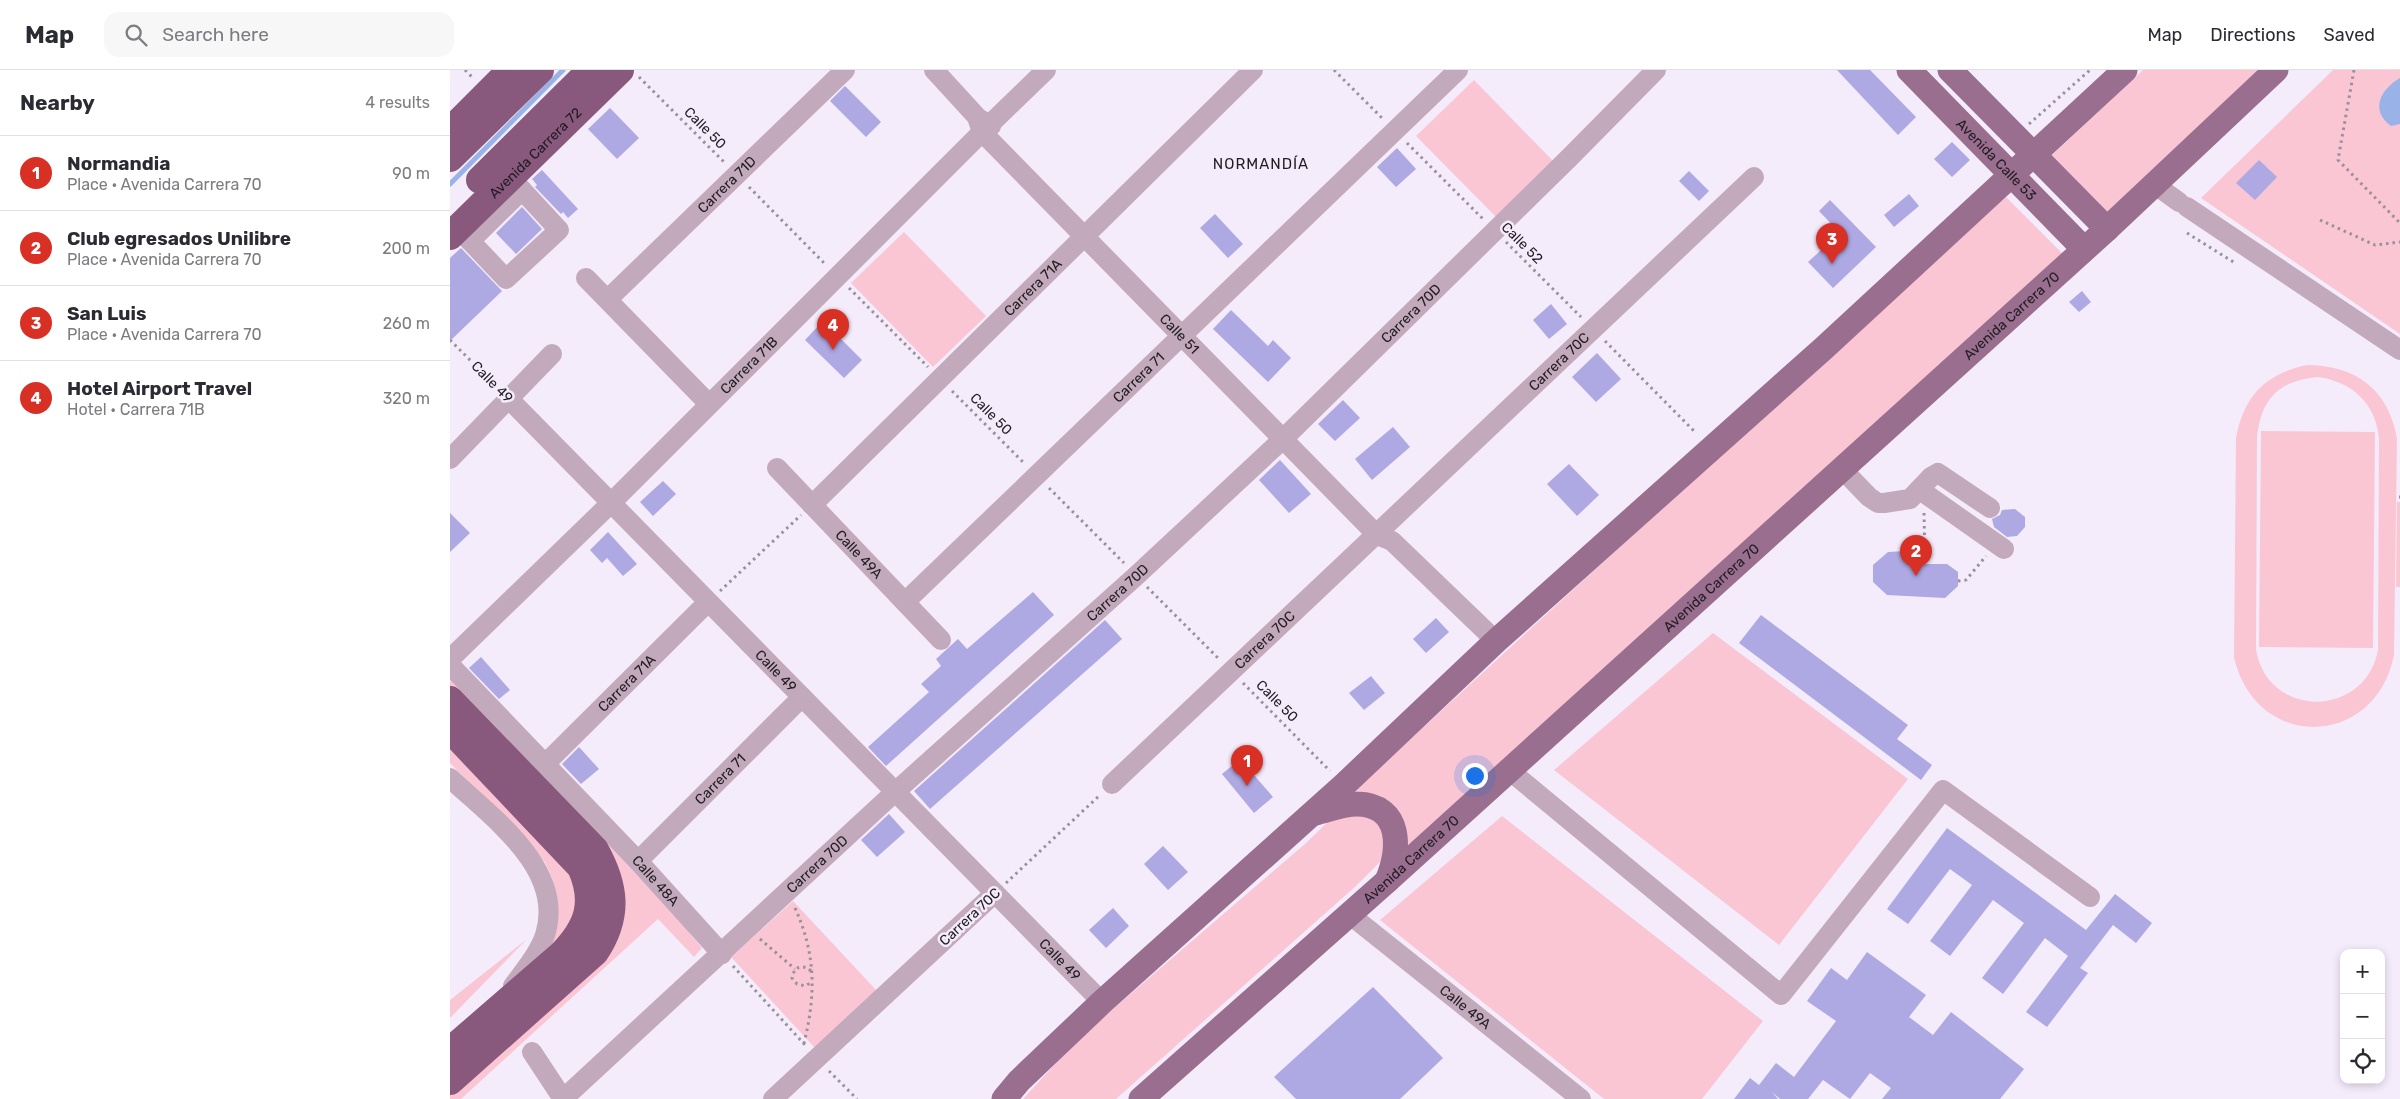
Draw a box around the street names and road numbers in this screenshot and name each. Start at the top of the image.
street label: Calle 50 [680,103,730,153]
street label: Avenida Carrera 72 [485,104,585,202]
street label: Avenida Calle 53 [1953,115,2040,204]
street label: Carrera 71D [694,152,759,216]
street label: Calle 52 [1498,219,1546,267]
street label: Carrera 71A [1000,255,1066,319]
street label: Avenida Carrera 70 [1960,268,2063,363]
street label: Carrera 70D [1377,280,1444,347]
street label: Calle 51 [1156,310,1203,357]
street label: Carrera 70C [1525,329,1593,394]
street label: Carrera 71B [716,333,781,398]
street label: Carrera 71 [1109,349,1168,406]
street label: Calle 49 [468,358,516,406]
street label: Calle 50 [966,389,1016,439]
street label: Calle 49A [832,526,887,582]
street label: Avenida Carrera 70 [1660,540,1763,635]
street label: Carrera 70D [1083,560,1152,625]
street label: Carrera 70C [1231,607,1298,672]
street label: Calle 49 [752,646,800,695]
street label: Carrera 71A [594,650,659,715]
street label: Calle 50 [1252,676,1302,726]
street label: Carrera 71 [691,750,749,808]
street label: Avenida Carrera 70 [1359,811,1463,907]
street label: Carrera 70D [783,832,851,897]
street label: Calle 48A [629,852,683,910]
street label: Carrera 70C [936,884,1004,950]
street label: Calle 49 [1036,935,1084,984]
street label: Calle 49A [1436,981,1495,1033]

